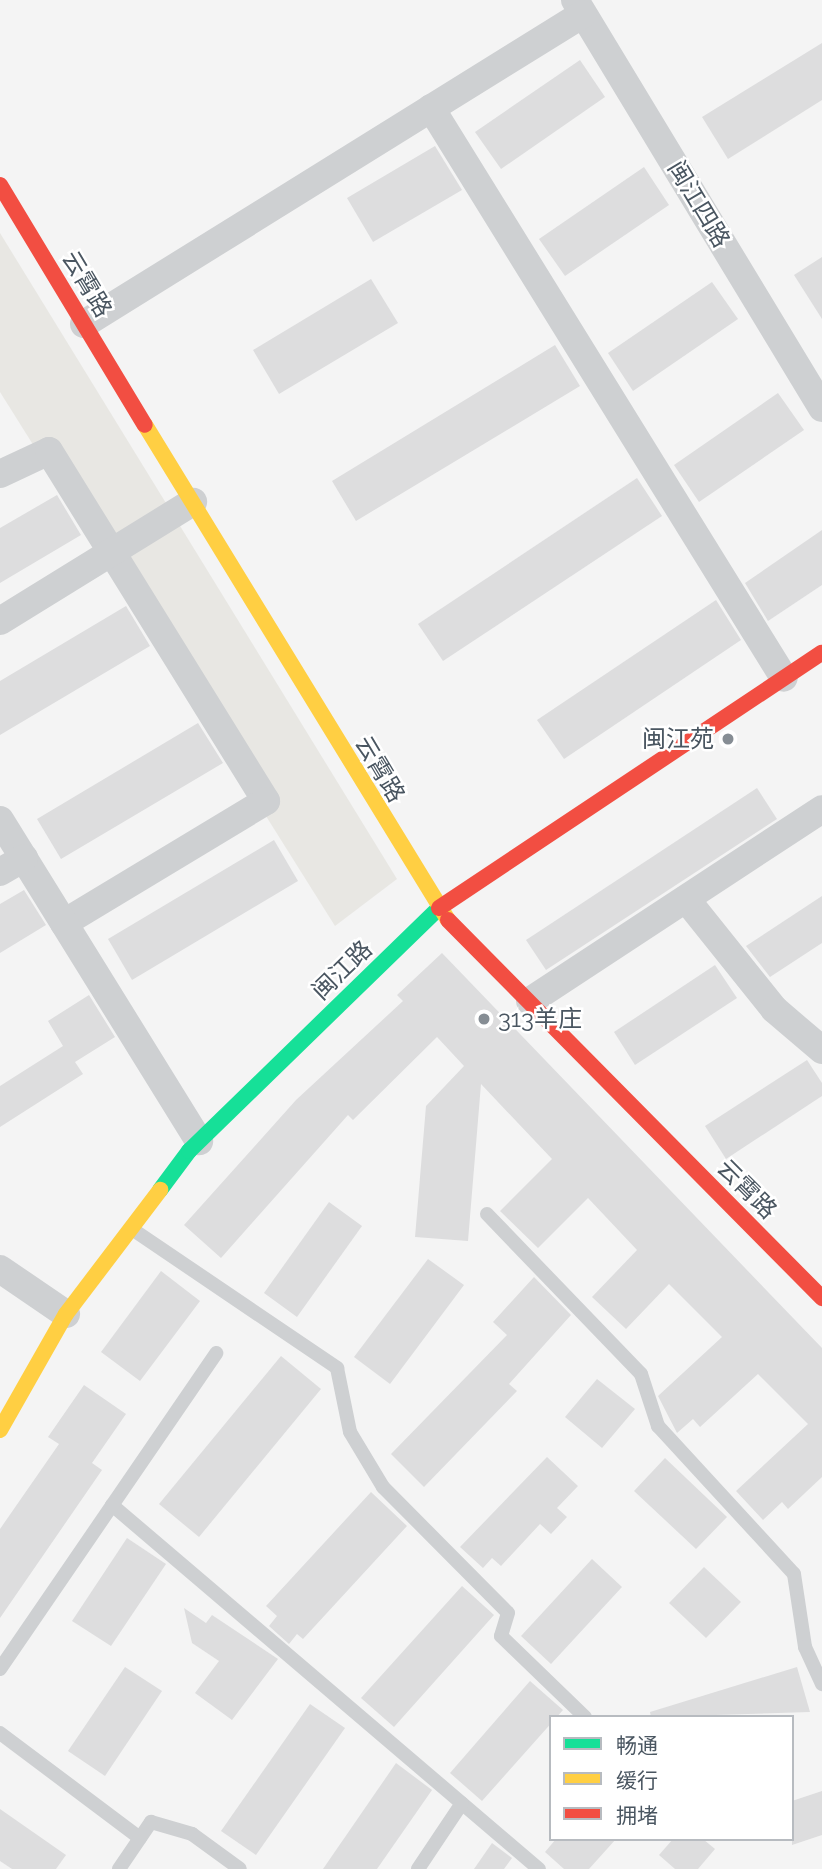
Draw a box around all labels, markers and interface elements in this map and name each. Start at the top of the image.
street label: 闽江四路 [662,155,736,253]
street label: 云霄路 [56,246,118,322]
place label: 闽江苑 [642,725,714,753]
street label: 云霄路 [349,731,411,807]
marker: 闽江苑 [720,731,736,747]
street label: 闽江路 [306,935,378,1005]
place label: 313羊庄 [498,1005,582,1033]
marker: 313羊庄 [476,1011,492,1027]
street label: 云霄路 [711,1153,783,1225]
legend [549,1715,794,1841]
text: 畅通 [616,1733,658,1758]
text: 缓行 [616,1768,658,1793]
text: 拥堵 [616,1803,658,1828]

